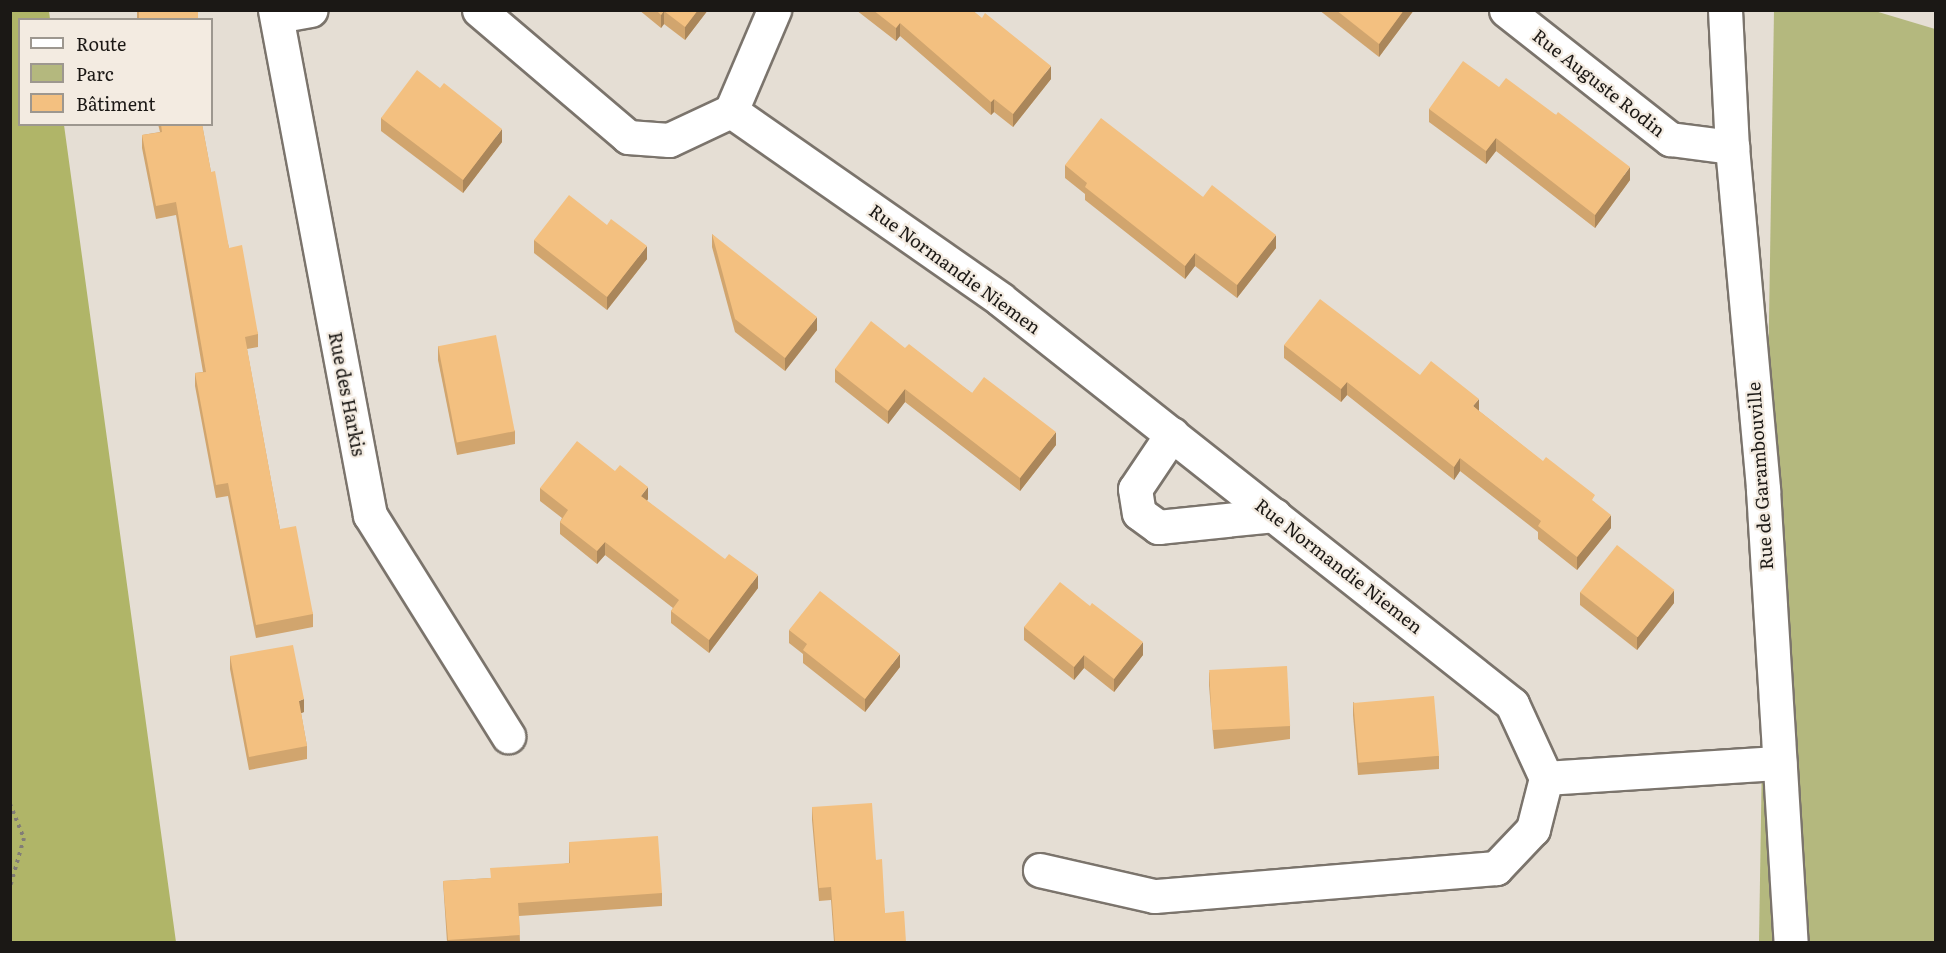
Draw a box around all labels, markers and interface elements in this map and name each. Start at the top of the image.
legend [18,18,213,126]
street label: Rue Auguste Rodin [1529,25,1669,141]
text: Route [76,30,126,57]
text: Parc [76,60,114,87]
text: Bâtiment [76,90,155,117]
street label: Rue Normandie Niemen [865,200,1045,338]
street label: Rue des Harkis [324,330,370,458]
street label: Rue de Garambouville [1743,381,1777,571]
street label: Rue Normandie Niemen [1251,494,1427,638]

